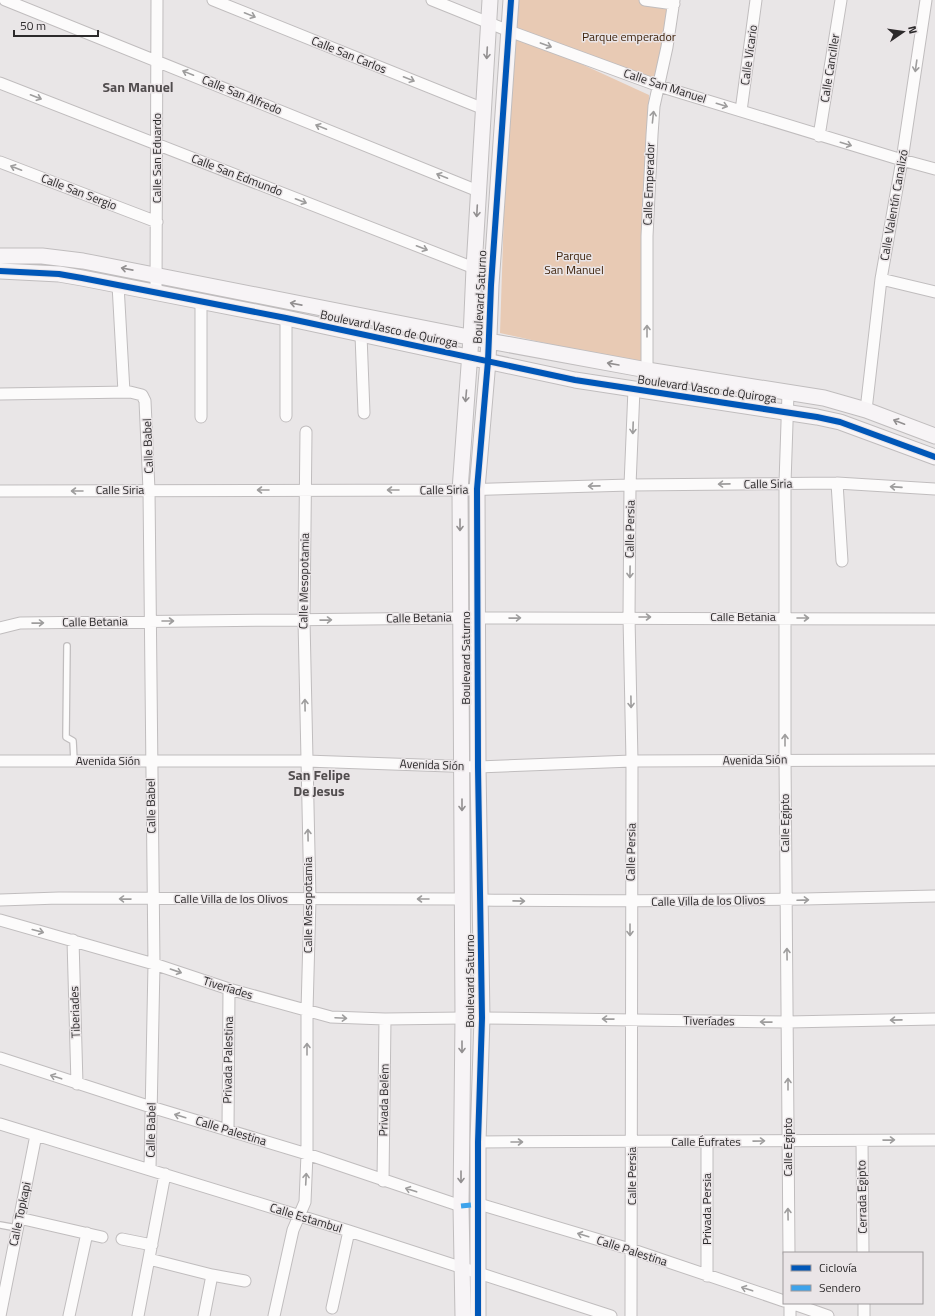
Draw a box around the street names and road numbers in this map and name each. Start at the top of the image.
street label: Calle Vicario [735,24,762,86]
street label: Calle San Carlos [309,31,390,78]
street label: Calle Canciller [815,32,844,104]
street label: Calle San Manuel [621,63,709,108]
street label: Calle San Alfredo [199,70,285,119]
street label: Calle San Eduardo [147,113,166,203]
street label: Calle Emperador [638,142,659,226]
street label: Calle San Edmundo [189,148,286,201]
street label: Calle Valentín Canalizó [874,148,913,262]
street label: Calle San Sergio [38,168,120,215]
street label: Boulevard Saturno [468,250,491,344]
street label: Boulevard Vasco de Quiroga [318,305,460,352]
street label: Boulevard Vasco de Quiroga [636,369,778,408]
street label: Calle Babel [137,418,158,474]
street label: Calle Siria [743,474,793,493]
street label: Calle Siria [96,480,144,499]
street label: Calle Siria [419,480,469,499]
street label: Calle Persia [619,500,640,558]
street label: Calle Mesopotamia [293,533,314,629]
street label: Calle Betania [386,607,452,628]
street label: Calle Betania [710,607,776,626]
street label: Calle Betania [62,611,128,632]
street label: Boulevard Saturno [456,611,475,705]
street label: Avenida Sión [723,749,787,770]
street label: Avenida Sión [76,751,140,770]
street label: Avenida Sión [399,754,465,775]
street label: Calle Babel [141,778,160,834]
street label: Calle Egipto [775,794,794,852]
street label: Calle Persia [620,823,641,881]
street label: Calle Mesopotamia [298,857,317,953]
street label: Calle Villa de los Olivos [174,889,288,908]
street label: Calle Villa de los Olivos [651,890,765,911]
street label: Boulevard Saturno [460,934,479,1028]
street label: Tiveríades [201,971,256,1004]
street label: Tiberiades [64,985,85,1038]
street label: Tiveríades [683,1011,735,1030]
street label: Privada Palestina [217,1016,238,1104]
street label: Privada Belém [373,1063,394,1137]
street label: Calle Babel [141,1102,160,1158]
street label: Calle Palestina [193,1111,269,1150]
street label: Calle Egipto [778,1118,797,1176]
street label: Calle Éufrates [671,1132,741,1151]
street label: Calle Persia [622,1147,641,1205]
street label: Cerrada Egipto [851,1160,872,1234]
street label: Privada Persia [697,1173,716,1245]
street label: Calle Topkapi [3,1180,36,1248]
street label: Calle Estambul [268,1198,345,1238]
street label: Calle Palestina [594,1230,670,1271]

